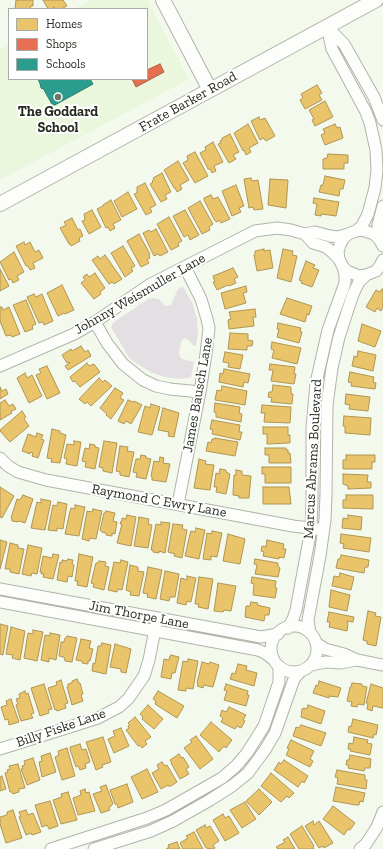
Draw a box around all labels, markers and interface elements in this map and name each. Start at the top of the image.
legend [8,8,148,80]
text: Homes [46,17,82,31]
text: Shops [46,37,77,51]
text: Schools [46,57,85,71]
street label: Frate Barker Road [136,68,240,136]
marker: The Goddard School [53,92,63,102]
place label: The Goddard School [18,104,98,136]
street label: Johnny Weismuller Lane [72,250,208,338]
street label: James Bausch Lane [180,336,216,454]
street label: Marcus Abrams Boulevard [300,379,326,539]
street label: Raymond C Ewry Lane [90,481,228,521]
street label: Jim Thorpe Lane [88,597,190,633]
street label: Billy Fiske Lane [14,705,108,751]

